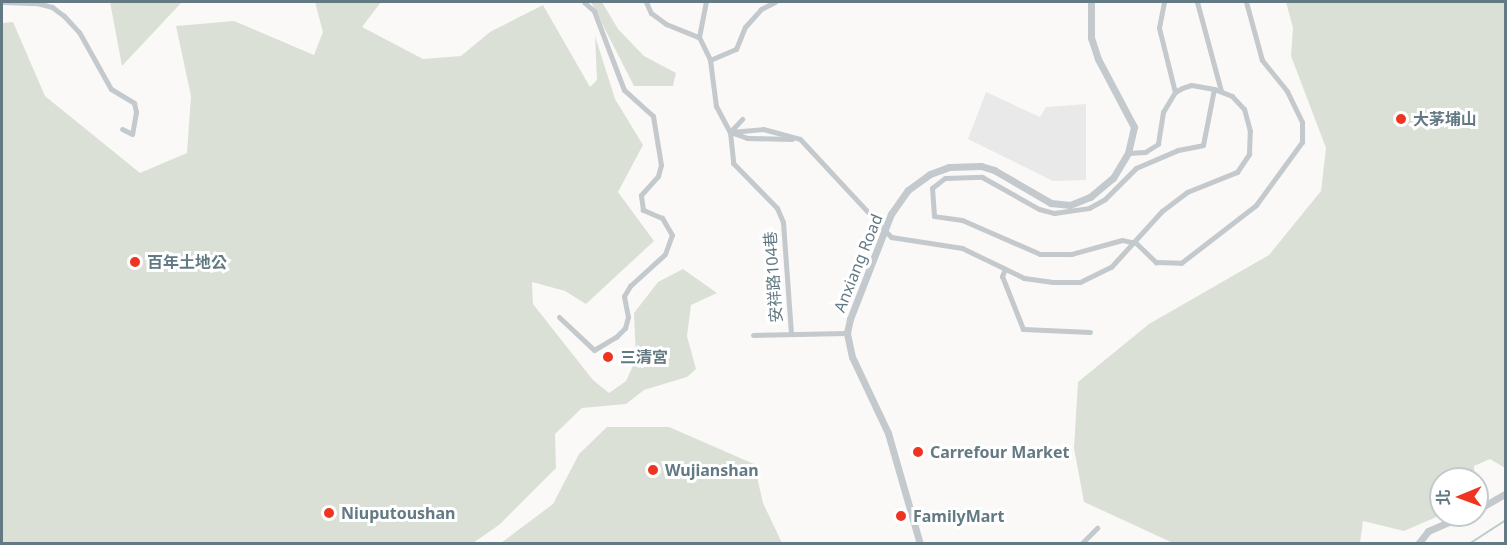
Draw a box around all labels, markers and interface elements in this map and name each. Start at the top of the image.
place label: 大茅埔山 [1413,109,1477,129]
marker: 大茅埔山 [1394,112,1408,126]
street label: Anxiang Road [830,211,886,315]
street label: 安祥路104巷 [760,231,786,323]
place label: 百年土地公 [147,252,227,272]
marker: 百年土地公 [128,255,142,269]
place label: 三清宮 [620,347,668,367]
marker: 三清宮 [601,350,615,364]
place label: Carrefour Market [930,442,1070,462]
marker: Carrefour Market [911,445,925,459]
place label: Wujianshan [665,460,759,480]
marker: Wujianshan [646,463,660,477]
north arrow [1429,467,1489,527]
text: 北 [1432,489,1454,505]
place label: Niuputoushan [341,503,455,523]
marker: Niuputoushan [322,506,336,520]
place label: FamilyMart [913,506,1004,526]
marker: FamilyMart [894,509,908,523]

